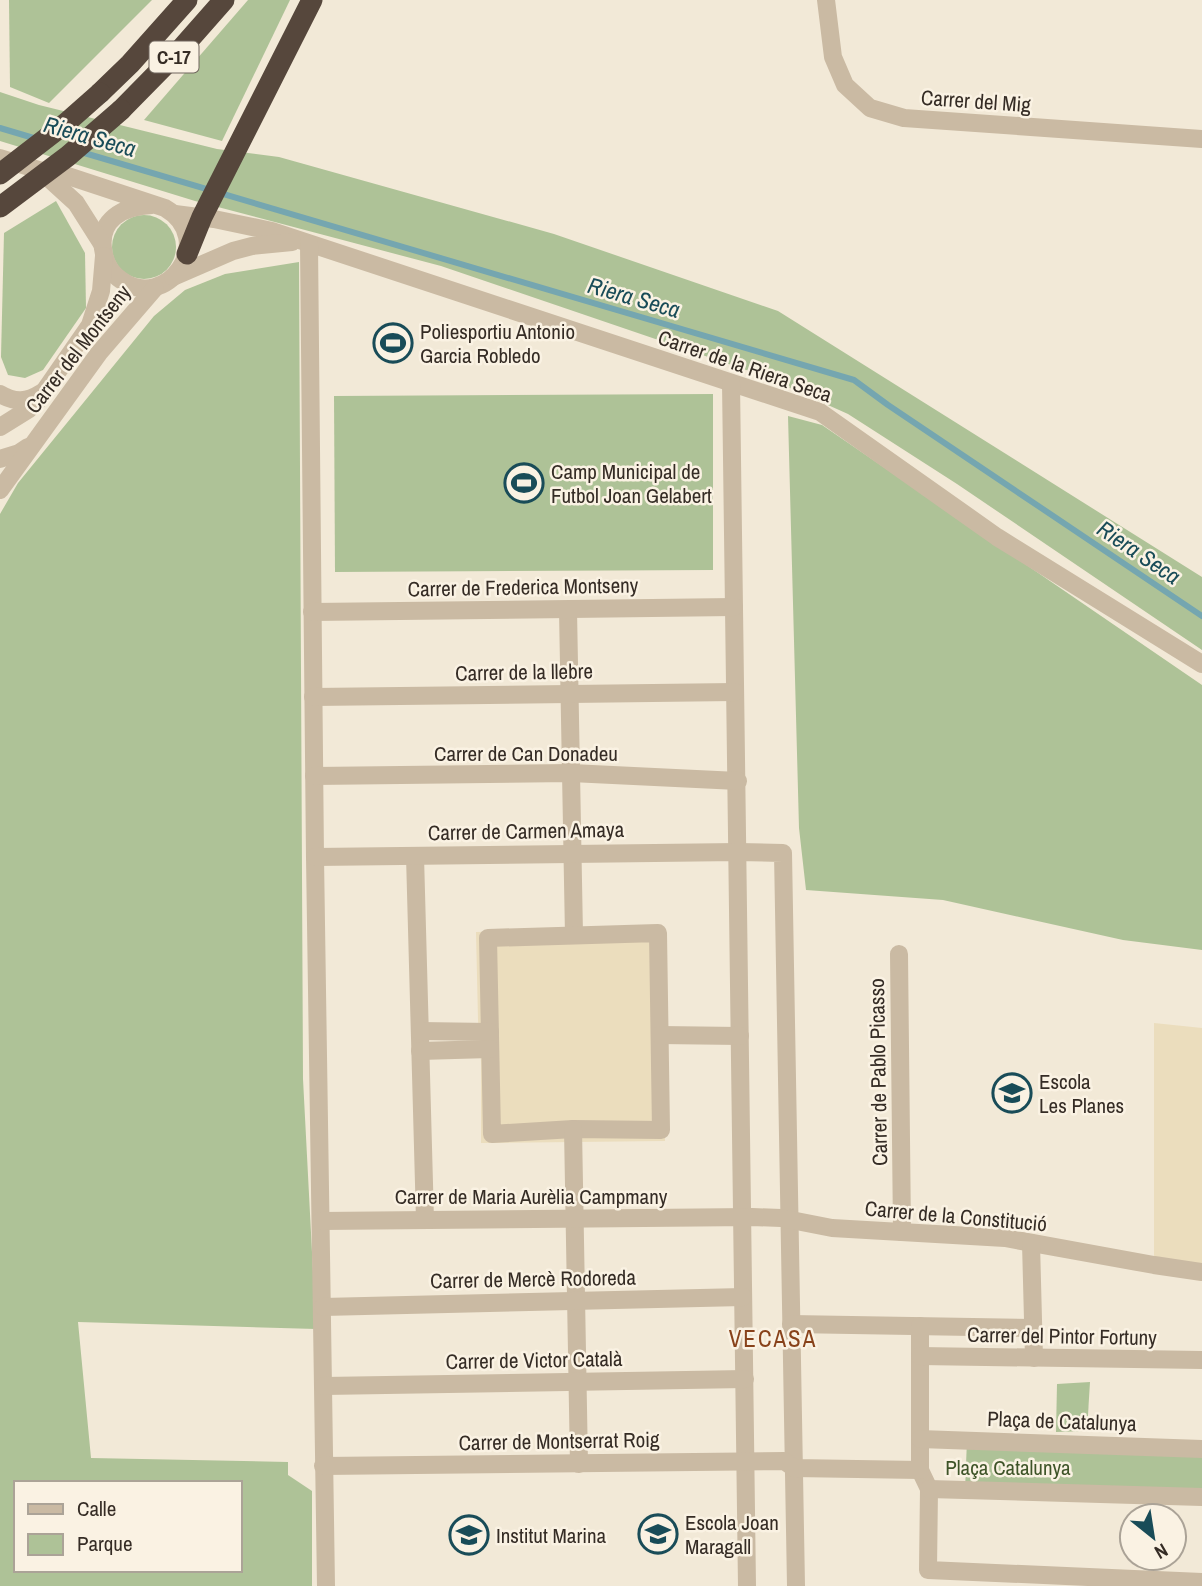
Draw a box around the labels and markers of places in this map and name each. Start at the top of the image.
place label: Poliesportiu Antonio Garcia Robledo [420,317,575,370]
sports icon: Poliesportiu Antonio Garcia Robledo [372,322,414,364]
place label: Camp Municipal de Futbol Joan Gelabert [551,457,712,510]
sports icon: Camp Municipal de Futbol Joan Gelabert [503,462,545,504]
place label: Escola Les Planes [1039,1067,1124,1120]
school or university icon: Escola Les Planes [991,1072,1033,1114]
place label: Escola Joan Maragall [685,1508,779,1561]
school or university icon: Escola Joan Maragall [637,1513,679,1555]
school or university icon: Institut Marina [448,1514,490,1556]
place label: Institut Marina [496,1521,607,1550]

